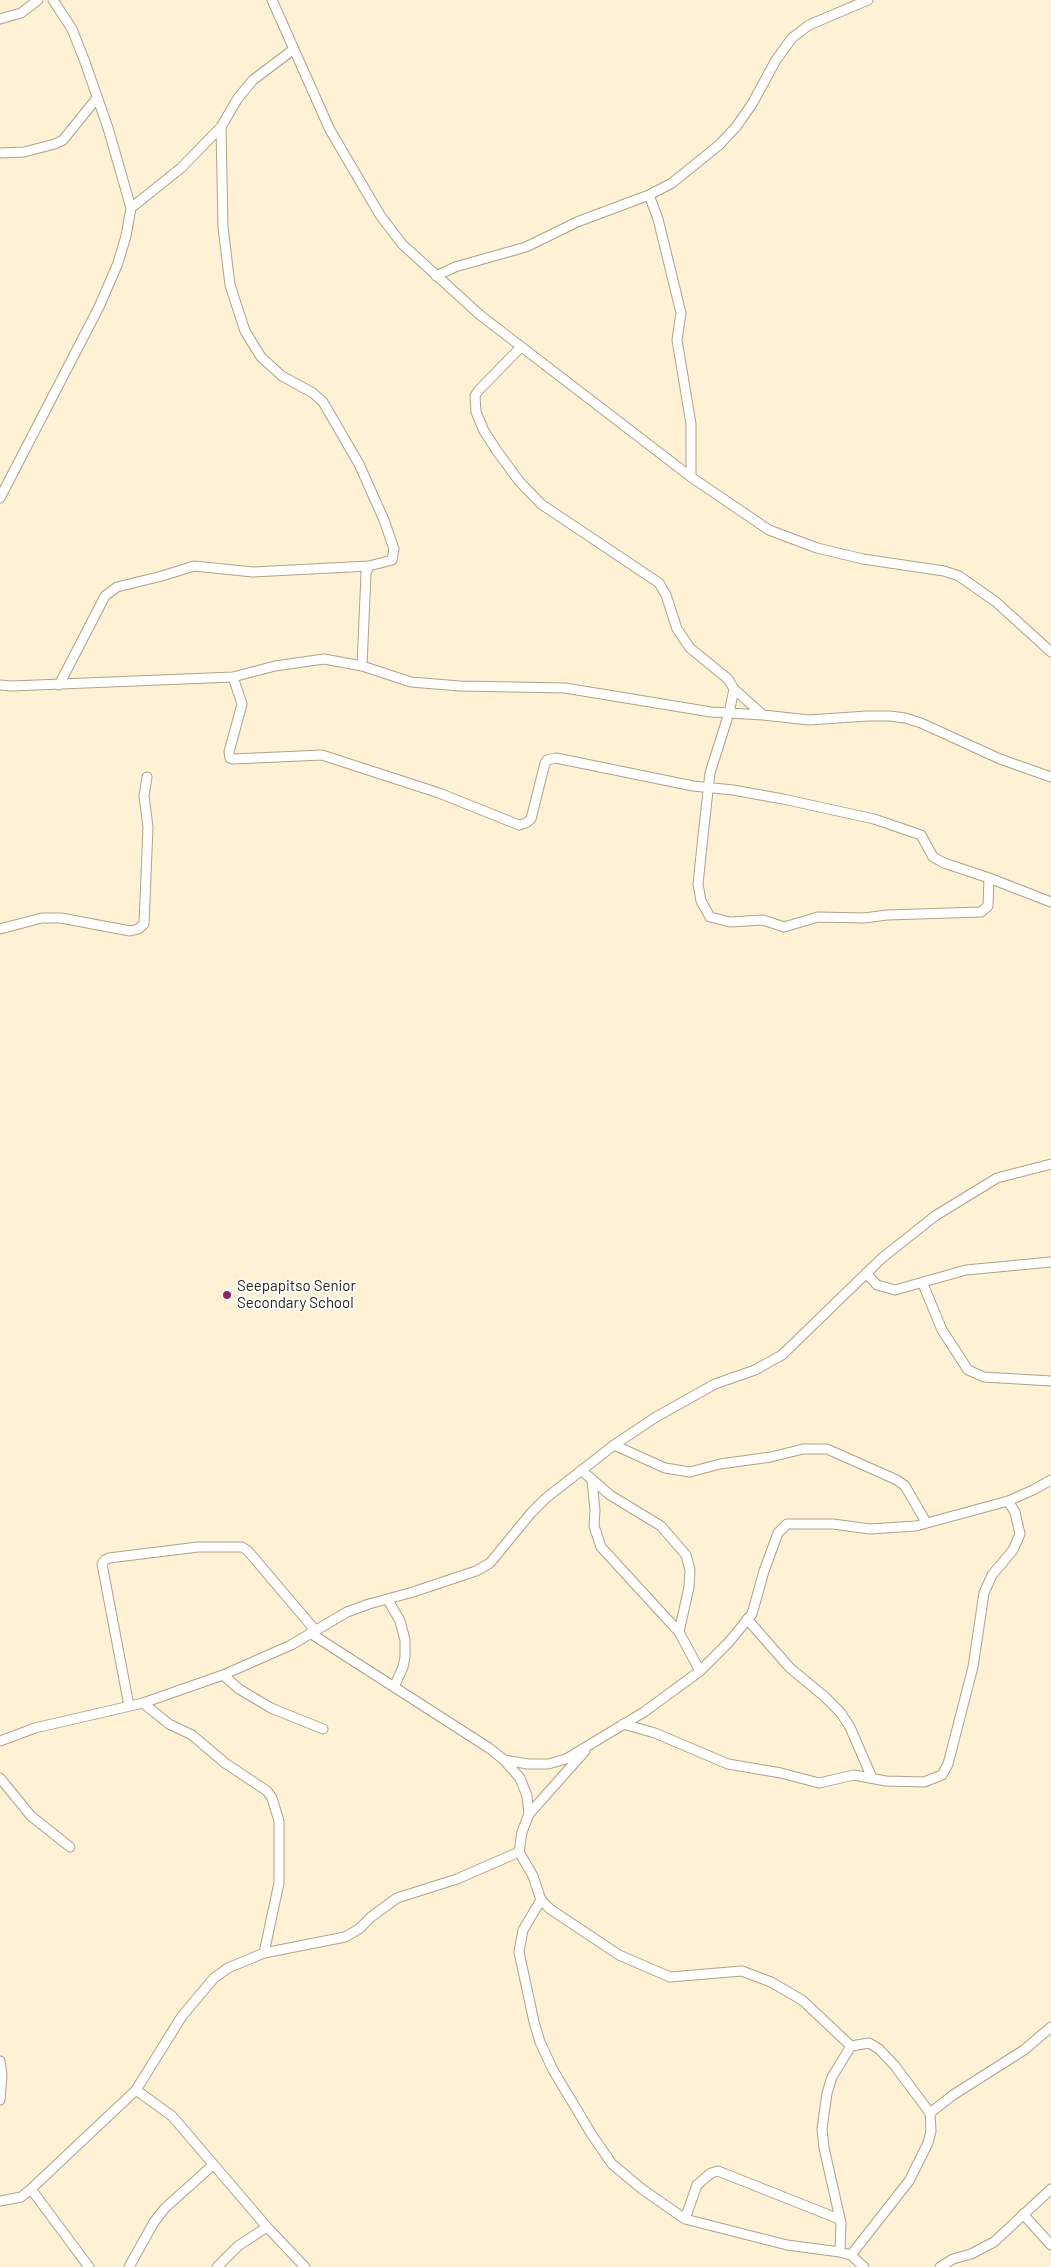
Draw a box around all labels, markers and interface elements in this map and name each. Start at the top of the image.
place label: Seepapitso Senior Secondary School [237,1277,356,1312]
marker: Seepapitso Senior Secondary School [221,1289,233,1301]

